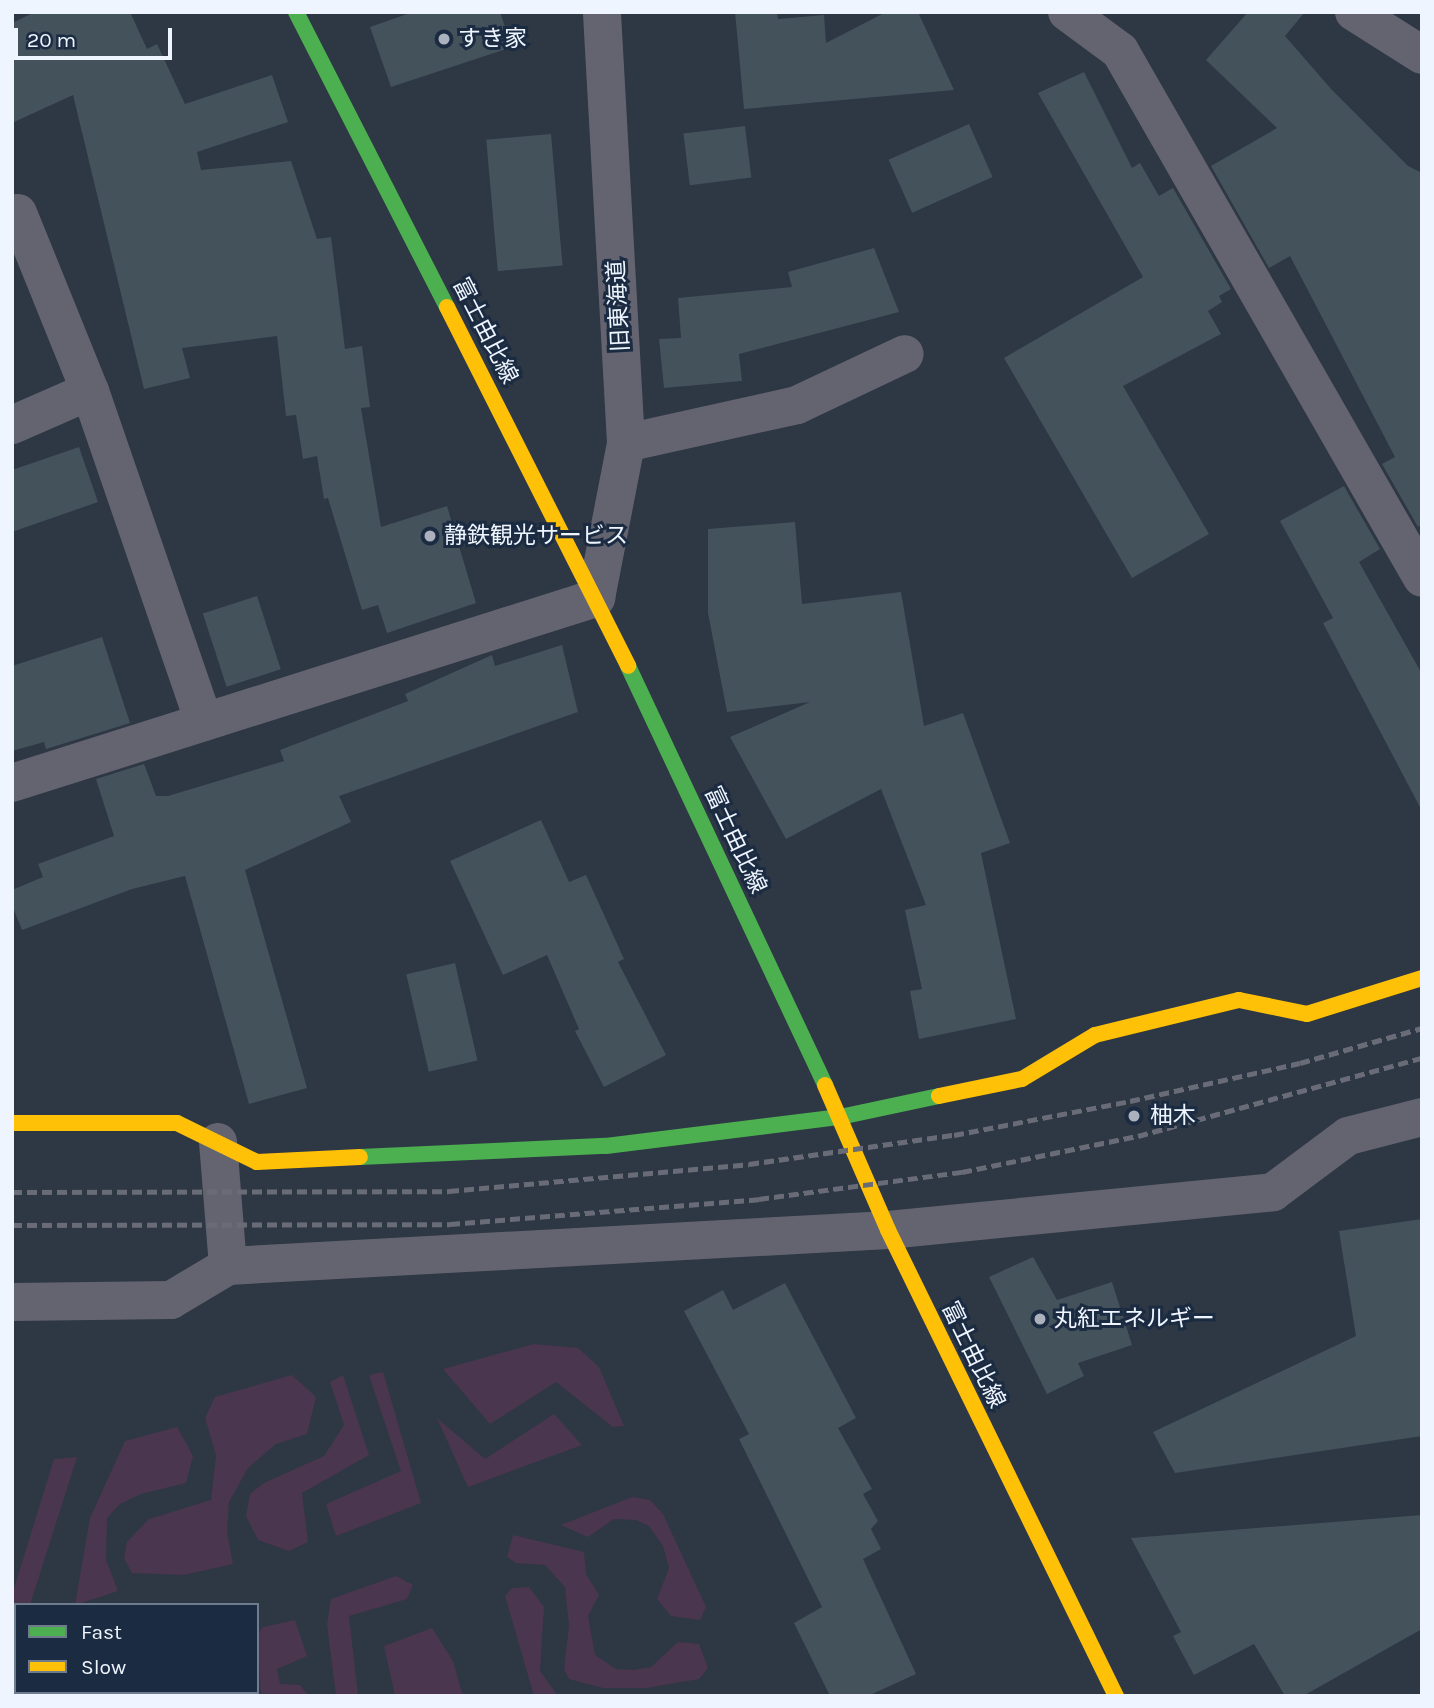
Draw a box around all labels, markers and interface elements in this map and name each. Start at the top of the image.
scale bar [18,14,175,58]
place label: すき家 [458,25,527,53]
text: 20 m [27,28,76,52]
marker: すき家 [436,31,452,47]
street label: 旧東海道 [603,259,635,353]
street label: 富士由比線 [447,274,523,388]
place label: 静鉄観光サービス [444,522,628,550]
marker: 静鉄観光サービス [422,528,438,544]
street label: 富士由比線 [698,782,772,898]
place label: 柚木 [1150,1102,1196,1130]
marker: 柚木 [1124,1106,1144,1126]
street label: 富士由比線 [935,1297,1011,1413]
place label: 丸紅エネルギー [1054,1305,1215,1333]
marker: 丸紅エネルギー [1032,1311,1048,1327]
legend [14,1603,259,1694]
text: Fast [81,1620,122,1644]
text: Slow [81,1655,126,1679]

